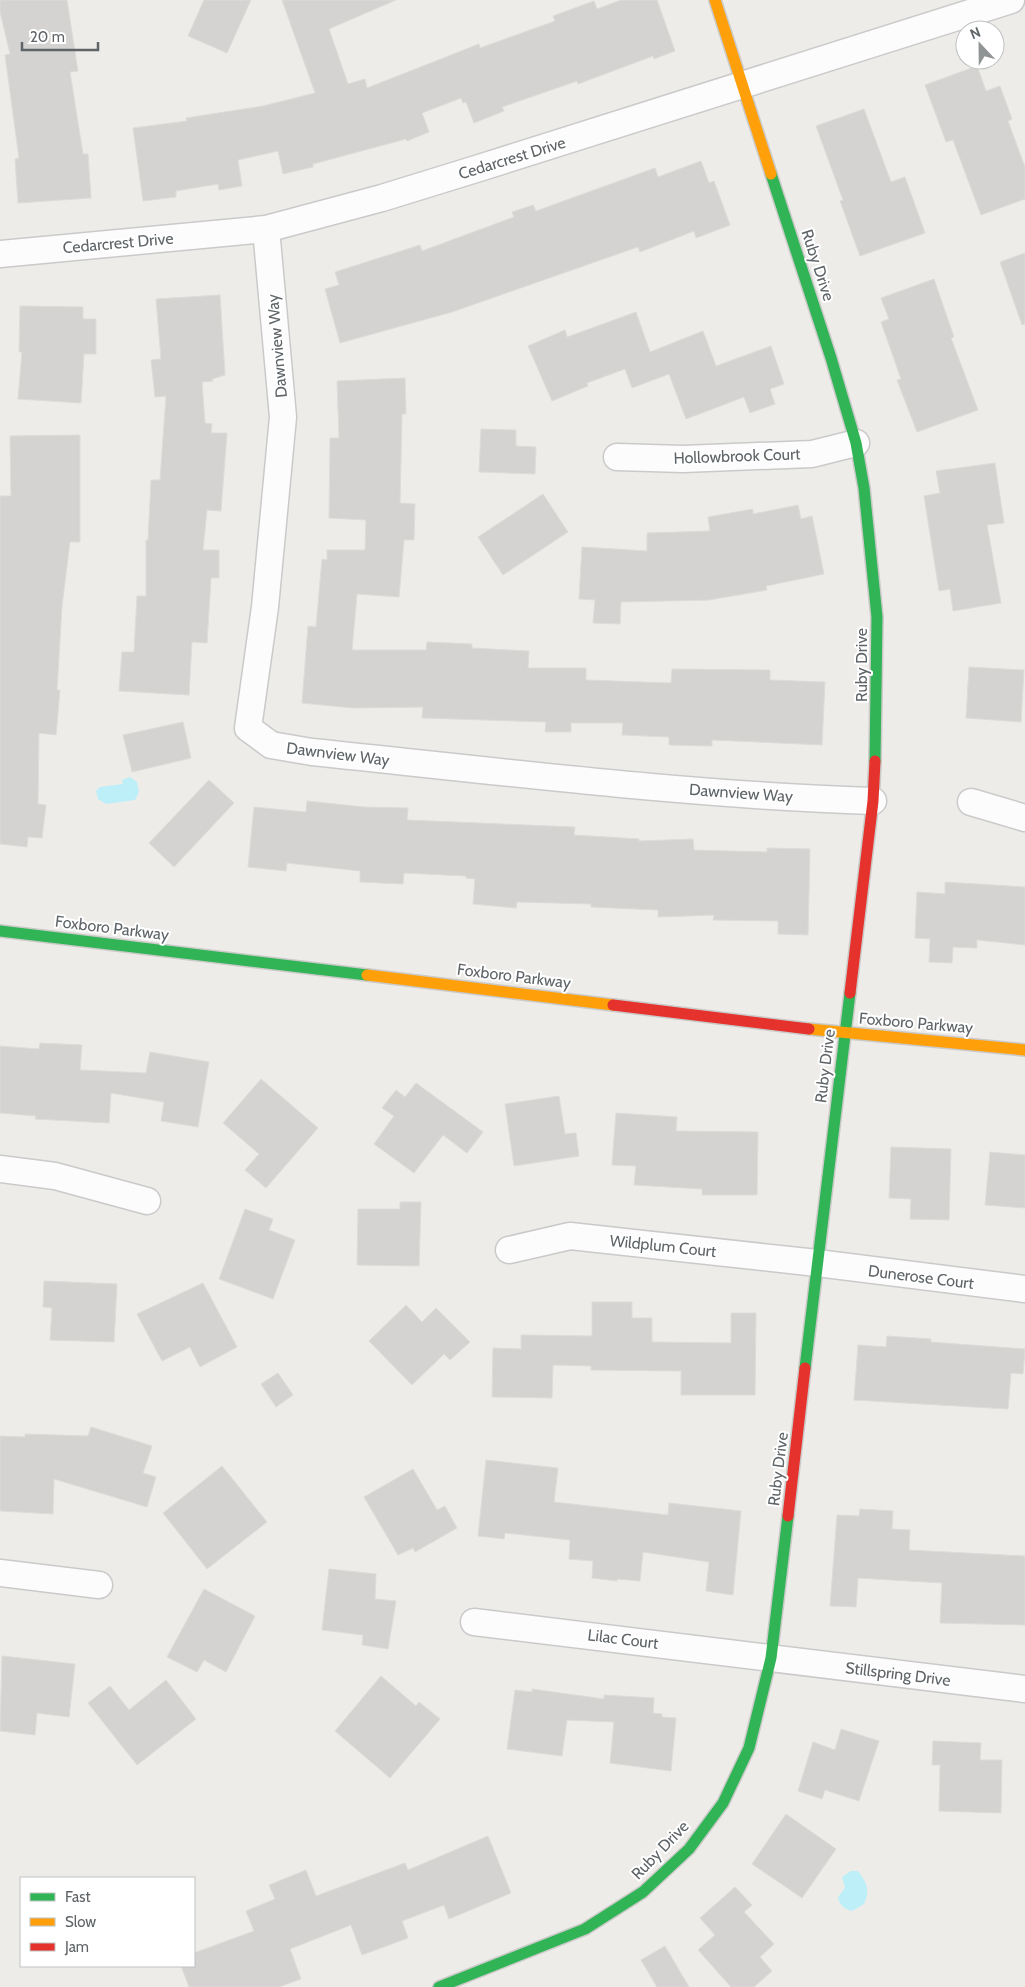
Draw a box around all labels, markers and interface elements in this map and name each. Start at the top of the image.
scale bar [22,20,99,52]
north arrow [955,20,1005,70]
text: N [967,23,983,43]
text: 20 m [30,28,65,46]
street label: Cedarcrest Drive [456,133,568,183]
street label: Ruby Drive [798,227,838,303]
street label: Cedarcrest Drive [62,229,174,257]
street label: Dawnview Way [263,293,291,399]
street label: Hollowbrook Court [673,444,801,468]
street label: Ruby Drive [852,628,871,702]
street label: Dawnview Way [285,738,391,770]
street label: Dawnview Way [689,780,793,806]
street label: Foxboro Parkway [54,912,170,944]
street label: Foxboro Parkway [456,960,572,992]
street label: Foxboro Parkway [858,1009,974,1037]
street label: Ruby Drive [811,1028,839,1104]
street label: Wildplum Court [609,1231,718,1261]
street label: Dunerose Court [867,1261,976,1293]
street label: Ruby Drive [764,1431,792,1507]
street label: Lilac Court [587,1625,660,1653]
street label: Stillspring Drive [844,1658,952,1690]
street label: Ruby Drive [627,1817,693,1883]
legend [20,1877,195,1967]
text: Fast [65,1888,90,1906]
text: Slow [65,1913,96,1931]
text: Jam [64,1938,89,1956]

